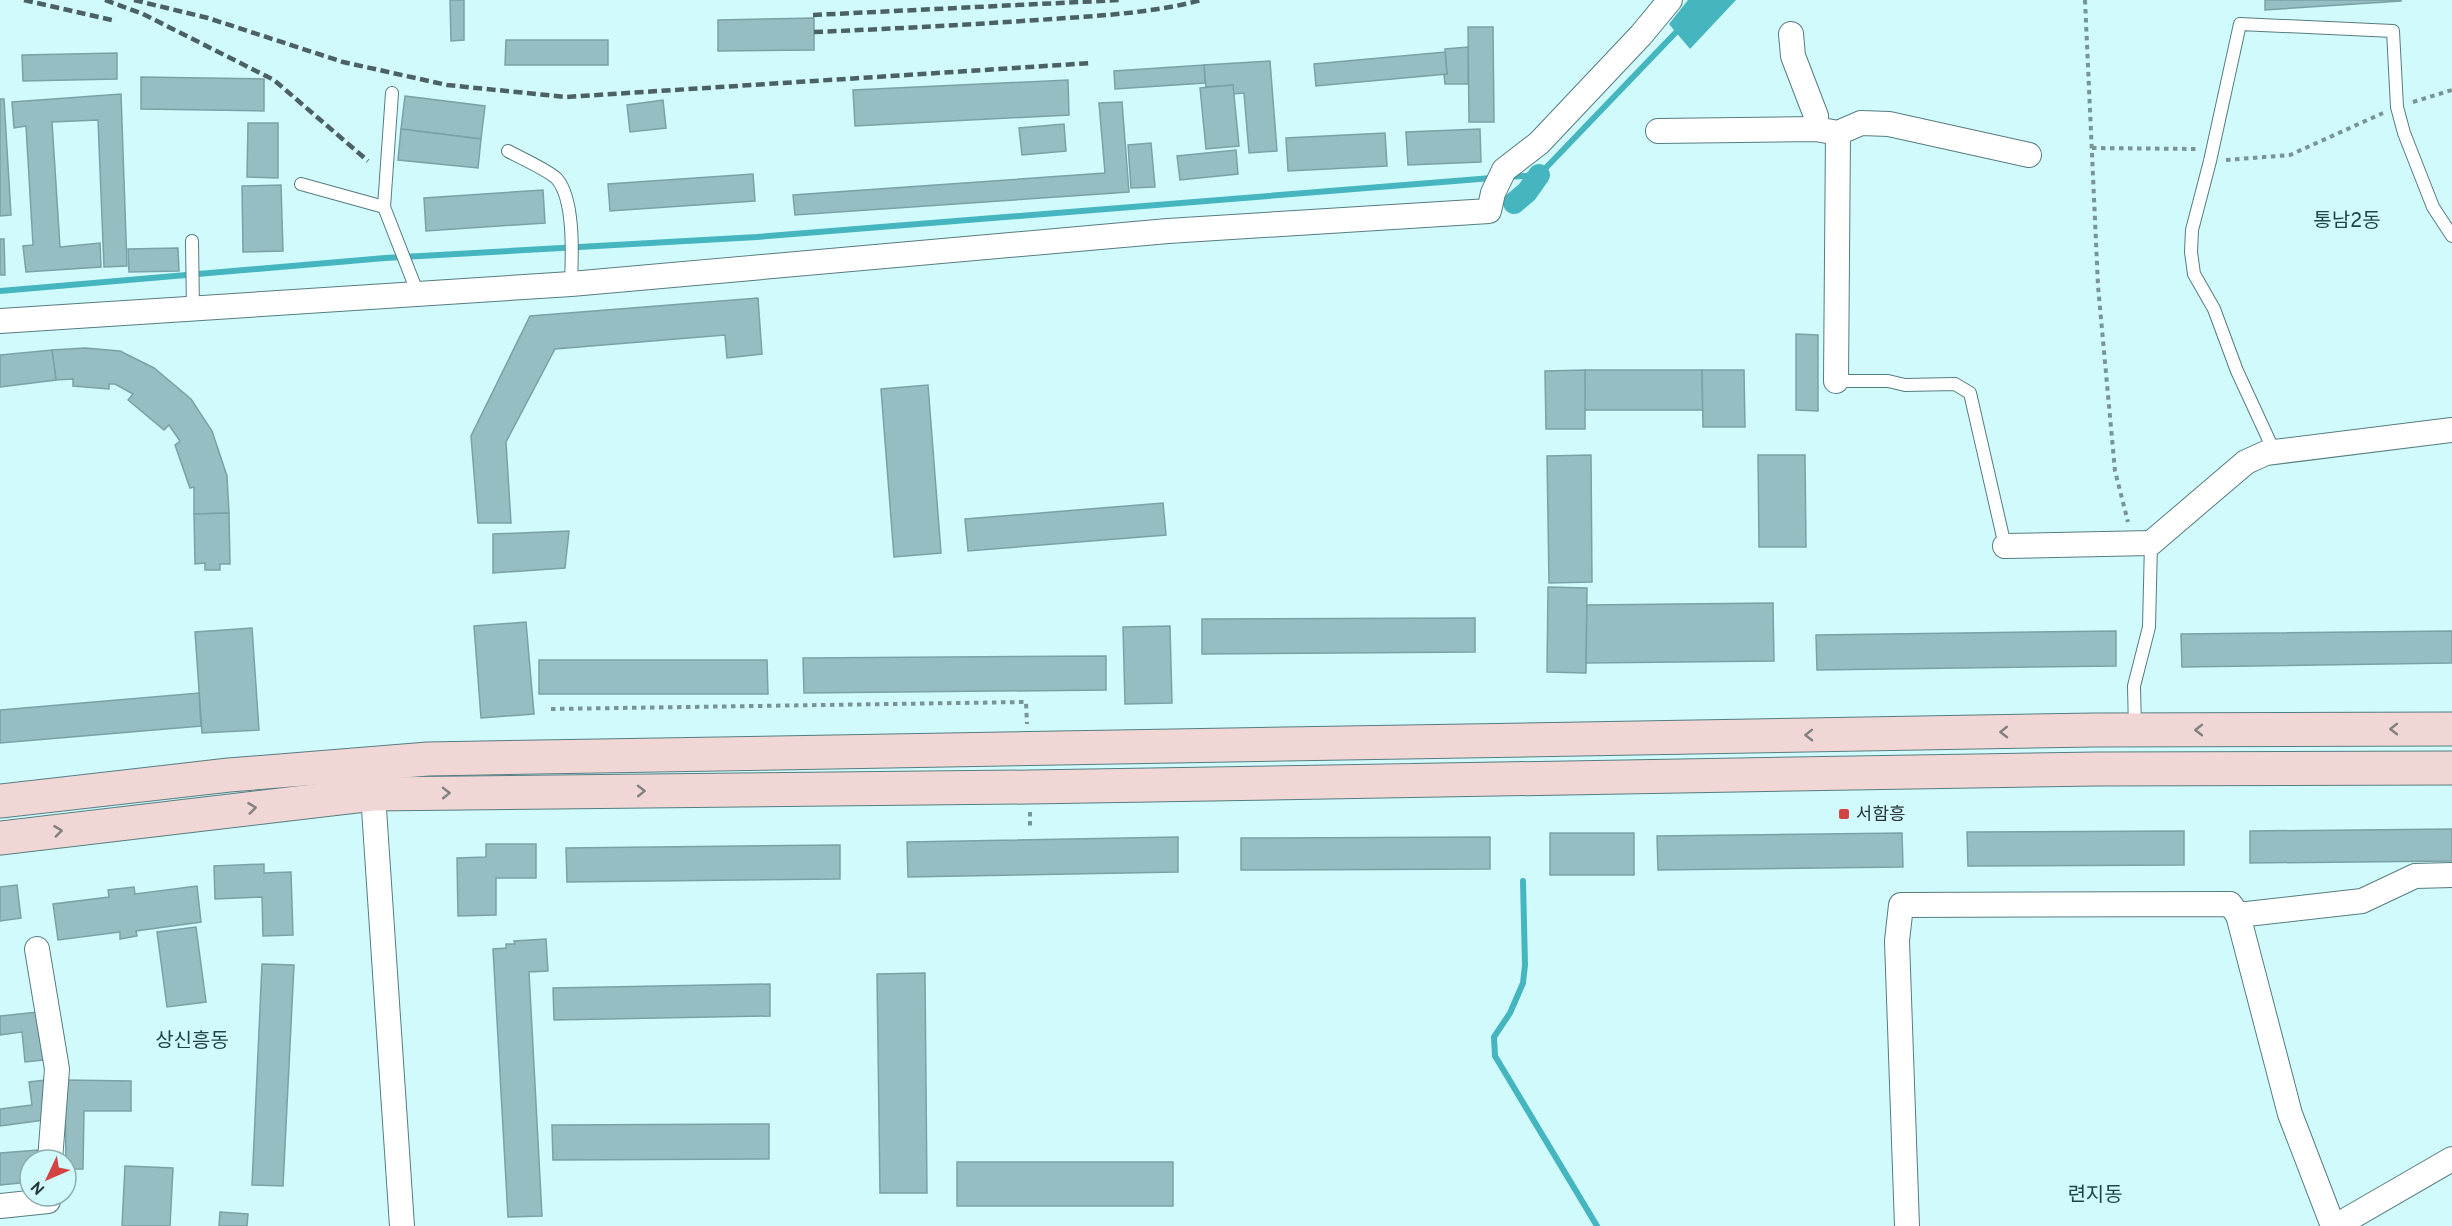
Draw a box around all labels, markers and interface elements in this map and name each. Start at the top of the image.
district label: 통남2동 [2313,209,2381,235]
one-way arrow [2389,723,2398,735]
one-way arrow [2194,724,2203,736]
one-way arrow [1999,726,2008,738]
one-way arrow [1804,729,1813,742]
one-way arrow [636,785,645,797]
one-way arrow [441,787,450,799]
one-way arrow [247,802,256,815]
place label: 서함흥 [1856,804,1906,827]
marker: 서함흥 [1837,807,1851,821]
one-way arrow [54,825,63,838]
district label: 상신흥동 [155,1029,229,1055]
north arrow [18,1148,78,1208]
text: N [27,1176,50,1198]
district label: 련지동 [2067,1183,2123,1209]

